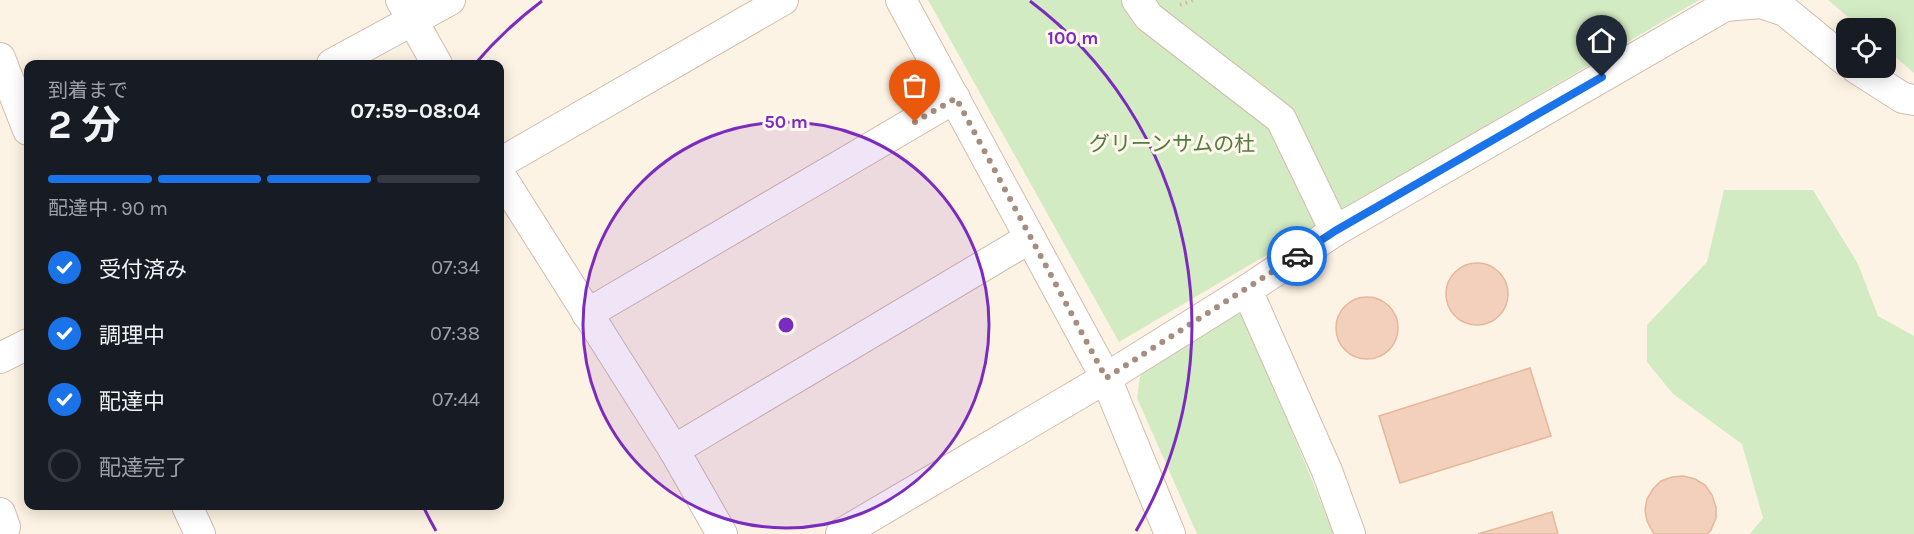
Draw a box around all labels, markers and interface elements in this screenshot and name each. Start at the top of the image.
pin [1576,15,1627,77]
map controls [1836,18,1896,78]
button: locate [1836,18,1896,78]
icon: home [1585,24,1618,57]
text: 100 m [1048,27,1098,49]
pin [889,60,940,122]
icon: bag [898,69,931,102]
text: 到着まで [48,79,128,102]
text: 07:59–08:04 [350,98,480,124]
text: 2 分 [48,102,120,148]
text: 50 m [764,111,808,133]
park label: グリーンサムの杜 [1089,132,1255,156]
text: 配達中 · 90 m [48,197,168,220]
courier [1267,226,1327,286]
icon: car [1281,240,1314,273]
icon: check [48,251,81,284]
text: 07:34 [431,256,480,279]
text: 受付済み [99,257,187,283]
centre of rings [776,315,796,335]
icon: check [48,317,81,350]
text: 07:38 [430,322,480,345]
text: 調理中 [99,323,165,349]
icon: check [48,383,81,416]
text: 07:44 [432,388,480,411]
text: 配達中 [99,389,165,415]
text: 配達完了 [99,455,187,481]

